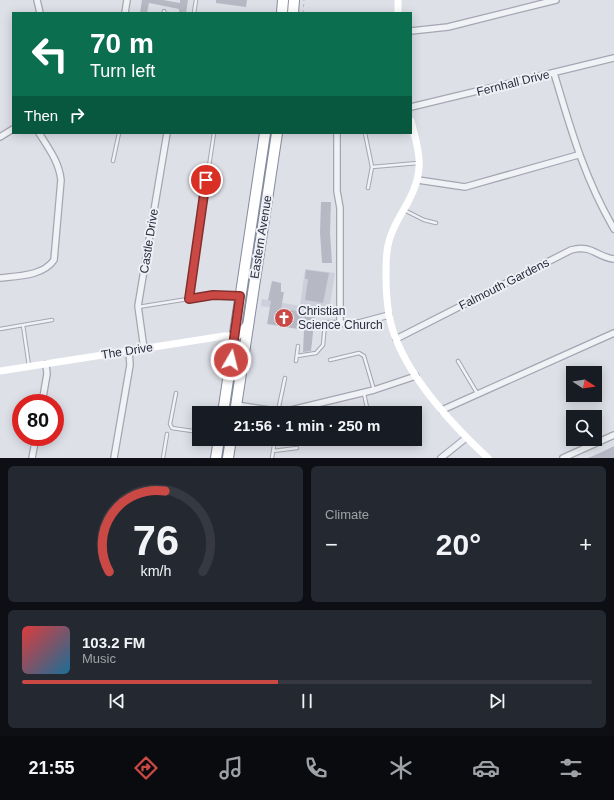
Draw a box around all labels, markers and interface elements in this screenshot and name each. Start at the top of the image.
icon: left [24,28,76,80]
text: 70 m [90,28,154,59]
text: Turn left [90,61,155,81]
street label: Fernhall Drive [475,67,551,99]
icon: right [66,104,88,126]
text: Then [24,107,58,124]
pin [189,163,223,197]
icon: arrive [195,169,217,191]
street label: Eastern Avenue [247,194,275,280]
street label: Castle Drive [137,207,161,274]
street label: Falmouth Gardens [457,255,551,313]
place label: Christian Science Church [298,304,383,332]
church icon: Christian Science Church [273,307,295,329]
position arrow [210,339,252,381]
street label: The Drive [100,340,154,362]
north arrow [566,366,602,402]
map controls [566,366,602,446]
speed limit sign: 80 [12,394,64,446]
button: search [566,410,602,446]
text: 21:56 · 1 min · 250 m [234,417,380,434]
text: Climate [325,507,369,522]
text: 76 [132,517,179,564]
text: 20° [436,528,481,561]
text: − [325,532,338,557]
text: + [579,532,592,557]
text: km/h [140,563,171,579]
text: 103.2 FM [82,634,145,651]
text: Music [82,651,116,666]
icon: previous [106,690,128,712]
icon: pause [296,690,318,712]
icon: next [486,690,508,712]
icon: directions [132,754,160,782]
icon: music [217,754,245,782]
icon: phone [302,754,330,782]
icon: climate [387,754,415,782]
icon: car [472,754,500,782]
icon: filters [557,754,585,782]
text: 21:55 [29,758,75,778]

